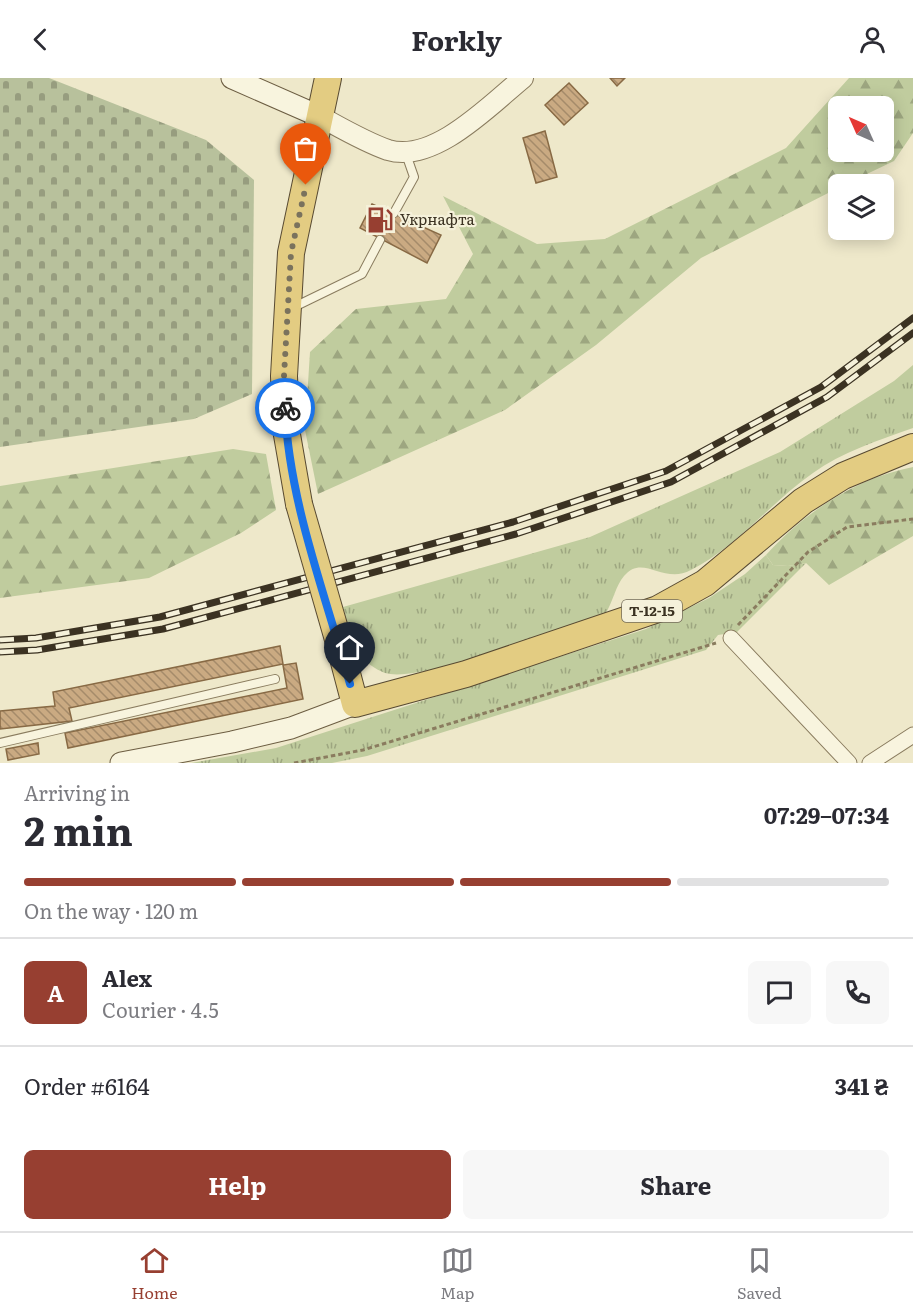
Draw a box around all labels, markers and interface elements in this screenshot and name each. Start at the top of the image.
text: Forkly [411,19,502,59]
icon: back [24,23,57,56]
icon: person [856,23,889,56]
north arrow [828,96,894,162]
map controls [828,96,894,240]
pin [280,123,331,185]
icon: bag [289,132,322,165]
button: layers [828,174,894,240]
fuel station icon: Укрнафта [365,205,395,235]
place label: Укрнафта [400,207,476,230]
courier [255,378,315,438]
icon: bike [269,392,302,425]
road number: Т-12-15 [622,600,682,622]
pin [324,622,375,684]
icon: home [333,631,366,664]
text: Arriving in [24,777,130,807]
text: 07:29–07:34 [764,798,889,831]
text: 2 min [24,800,133,858]
text: On the way · 120 m [24,895,198,925]
text: Alex [102,961,152,994]
button: chat [748,961,811,1024]
button: phone [826,961,889,1024]
text: A [47,976,64,1009]
text: Courier · 4.5 [102,994,219,1024]
text: Order #6164 [24,1069,150,1102]
text: 341 ₴ [835,1069,889,1102]
button: Help [24,1150,451,1219]
button: Share [463,1150,889,1219]
tab: Home [131,1244,178,1304]
tab: Map [440,1244,474,1304]
tab: Saved [737,1244,782,1304]

